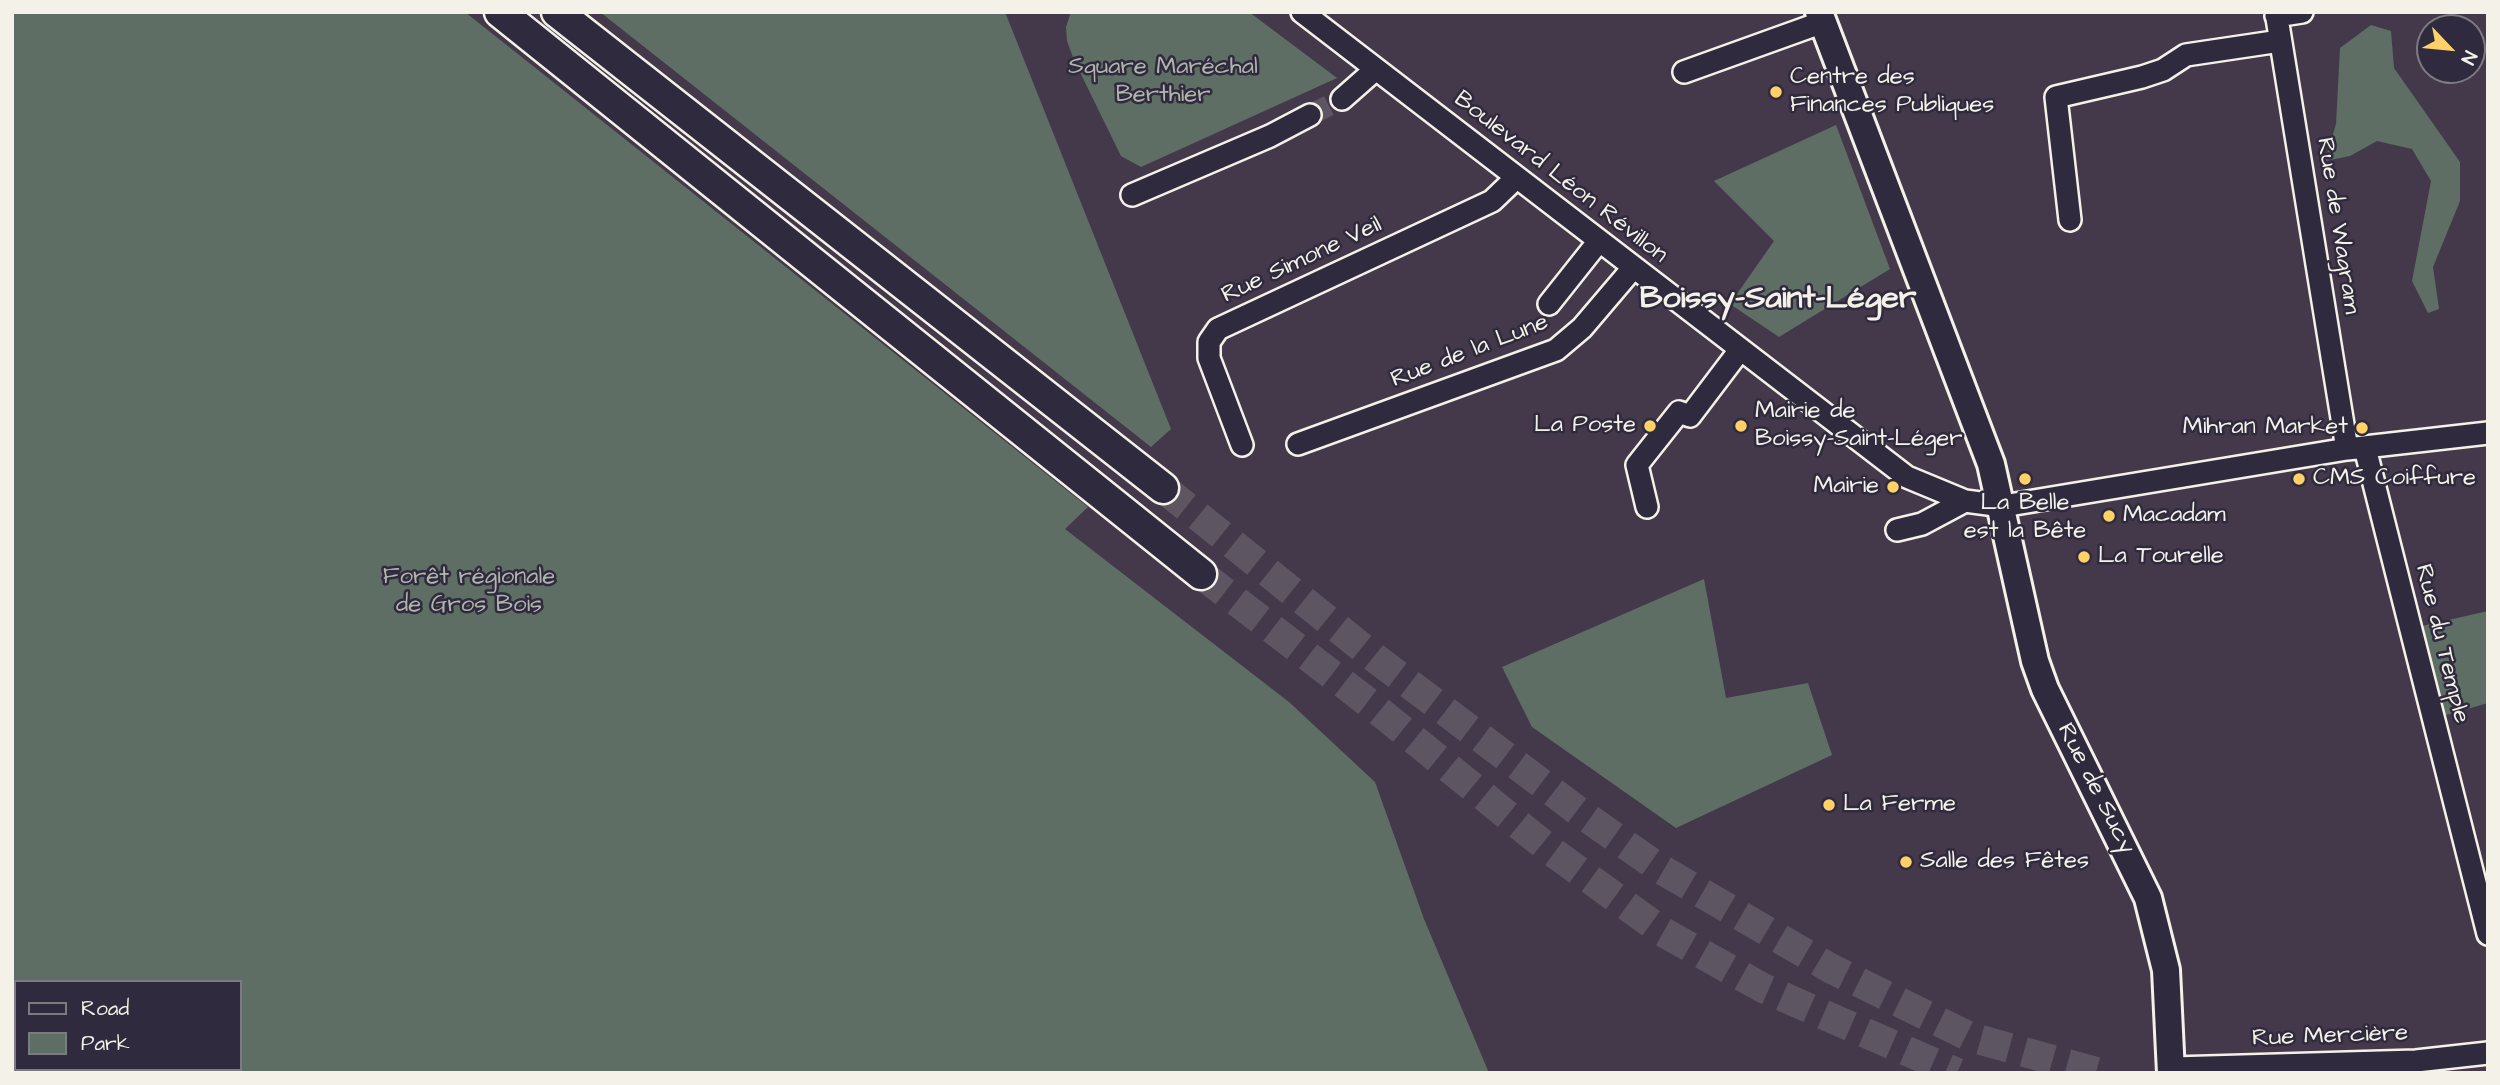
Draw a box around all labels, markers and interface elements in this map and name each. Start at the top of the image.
north arrow [2416,14,2486,84]
text: N [2454,46,2483,69]
park label: Square Maréchal Berthier [1068,54,1258,110]
place label: Centre des Finances Publiques [1790,64,1994,120]
marker: Centre des Finances Publiques [1768,84,1784,100]
street label: Boulevard Léon Révillon [1447,86,1673,270]
street label: Rue de Wagram [2309,136,2365,316]
street label: Rue Simone Veil [1217,211,1387,311]
district label: Boissy-Saint-Léger [1640,281,1916,319]
street label: Rue de la Lune [1387,309,1553,395]
place label: Mairie de Boissy-Saint-Léger [1755,398,1963,454]
place label: La Poste [1534,412,1636,440]
place label: Mihran Market [2183,414,2348,442]
marker: La Poste [1642,418,1658,434]
marker: Mairie de Boissy-Saint-Léger [1733,418,1749,434]
marker: Mihran Market [2354,420,2370,436]
place label: CMS Coiffure [2313,465,2476,493]
marker: La Belle est la Bête [2017,471,2033,487]
marker: CMS Coiffure [2291,471,2307,487]
place label: Mairie [1813,473,1879,501]
marker: Mairie [1885,479,1901,495]
place label: La Belle est la Bête [1964,490,2086,546]
place label: Macadam [2123,502,2226,530]
marker: Macadam [2101,508,2117,524]
place label: La Tourelle [2098,543,2224,571]
marker: La Tourelle [2076,549,2092,565]
street label: Rue du Temple [2407,562,2475,726]
park label: Forêt régionale de Gros Bois [383,564,555,620]
street label: Rue de Sucy [2050,719,2140,859]
place label: La Ferme [1843,791,1956,819]
marker: La Ferme [1821,797,1837,813]
place label: Salle des Fêtes [1920,848,2089,876]
marker: Salle des Fêtes [1898,854,1914,870]
legend [14,980,242,1071]
text: Road [81,994,129,1023]
street label: Rue Mercière [2252,1020,2408,1054]
text: Park [81,1029,130,1058]

